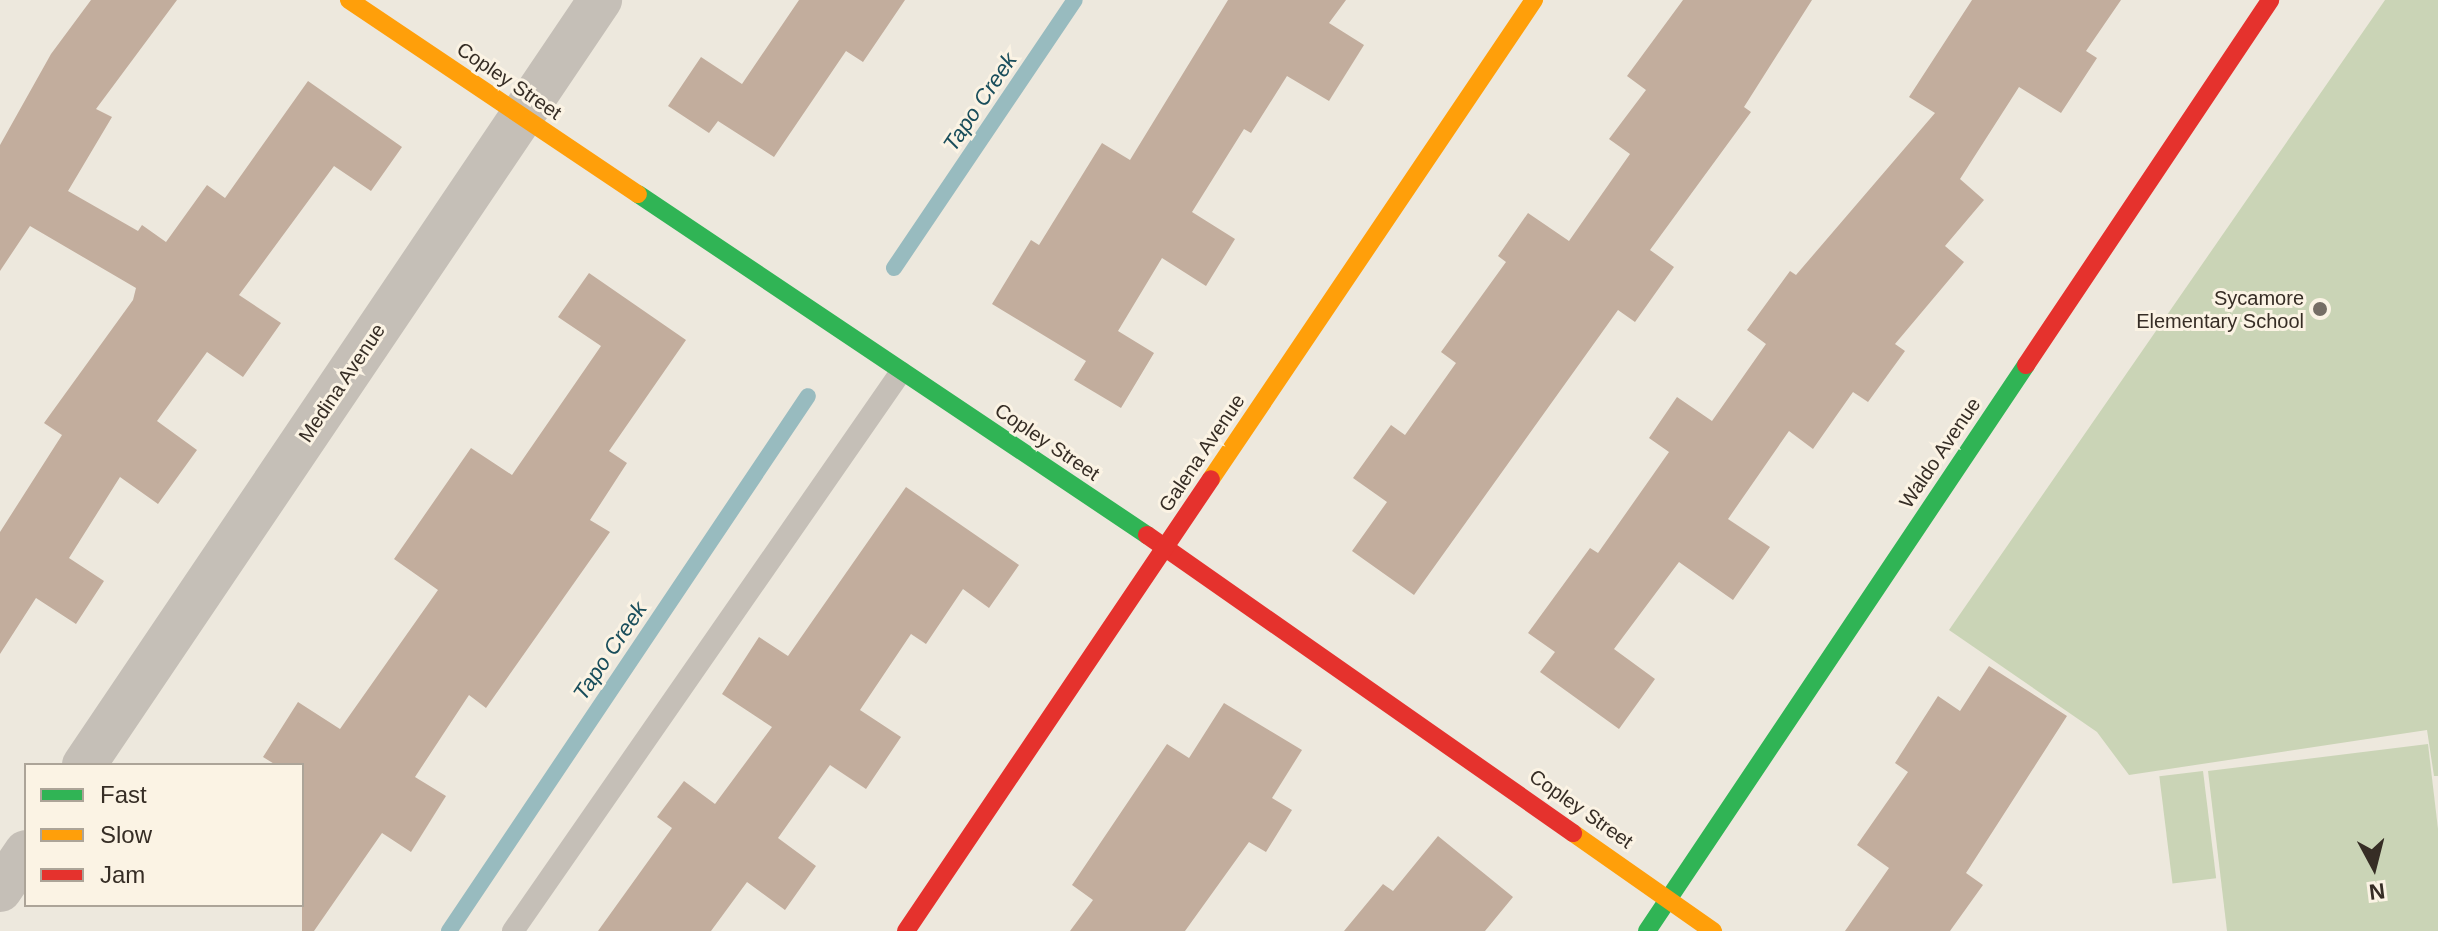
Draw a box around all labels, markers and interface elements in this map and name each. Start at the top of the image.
street label: Copley Street [452,37,566,125]
water label: Tapo Creek [937,48,1023,156]
place label: Sycamore Elementary School [2136,286,2304,333]
marker: Sycamore Elementary School [2311,300,2329,318]
street label: Medina Avenue [293,319,391,447]
street label: Galena Avenue [1154,389,1250,517]
street label: Waldo Avenue [1894,393,1986,513]
street label: Copley Street [990,398,1104,486]
water label: Tapo Creek [567,597,653,705]
legend [24,763,304,907]
street label: Copley Street [1524,764,1638,854]
text: Fast [100,781,147,808]
text: Slow [100,821,152,848]
north arrow [2334,827,2414,907]
text: Jam [100,861,145,888]
text: N [2368,878,2386,905]

